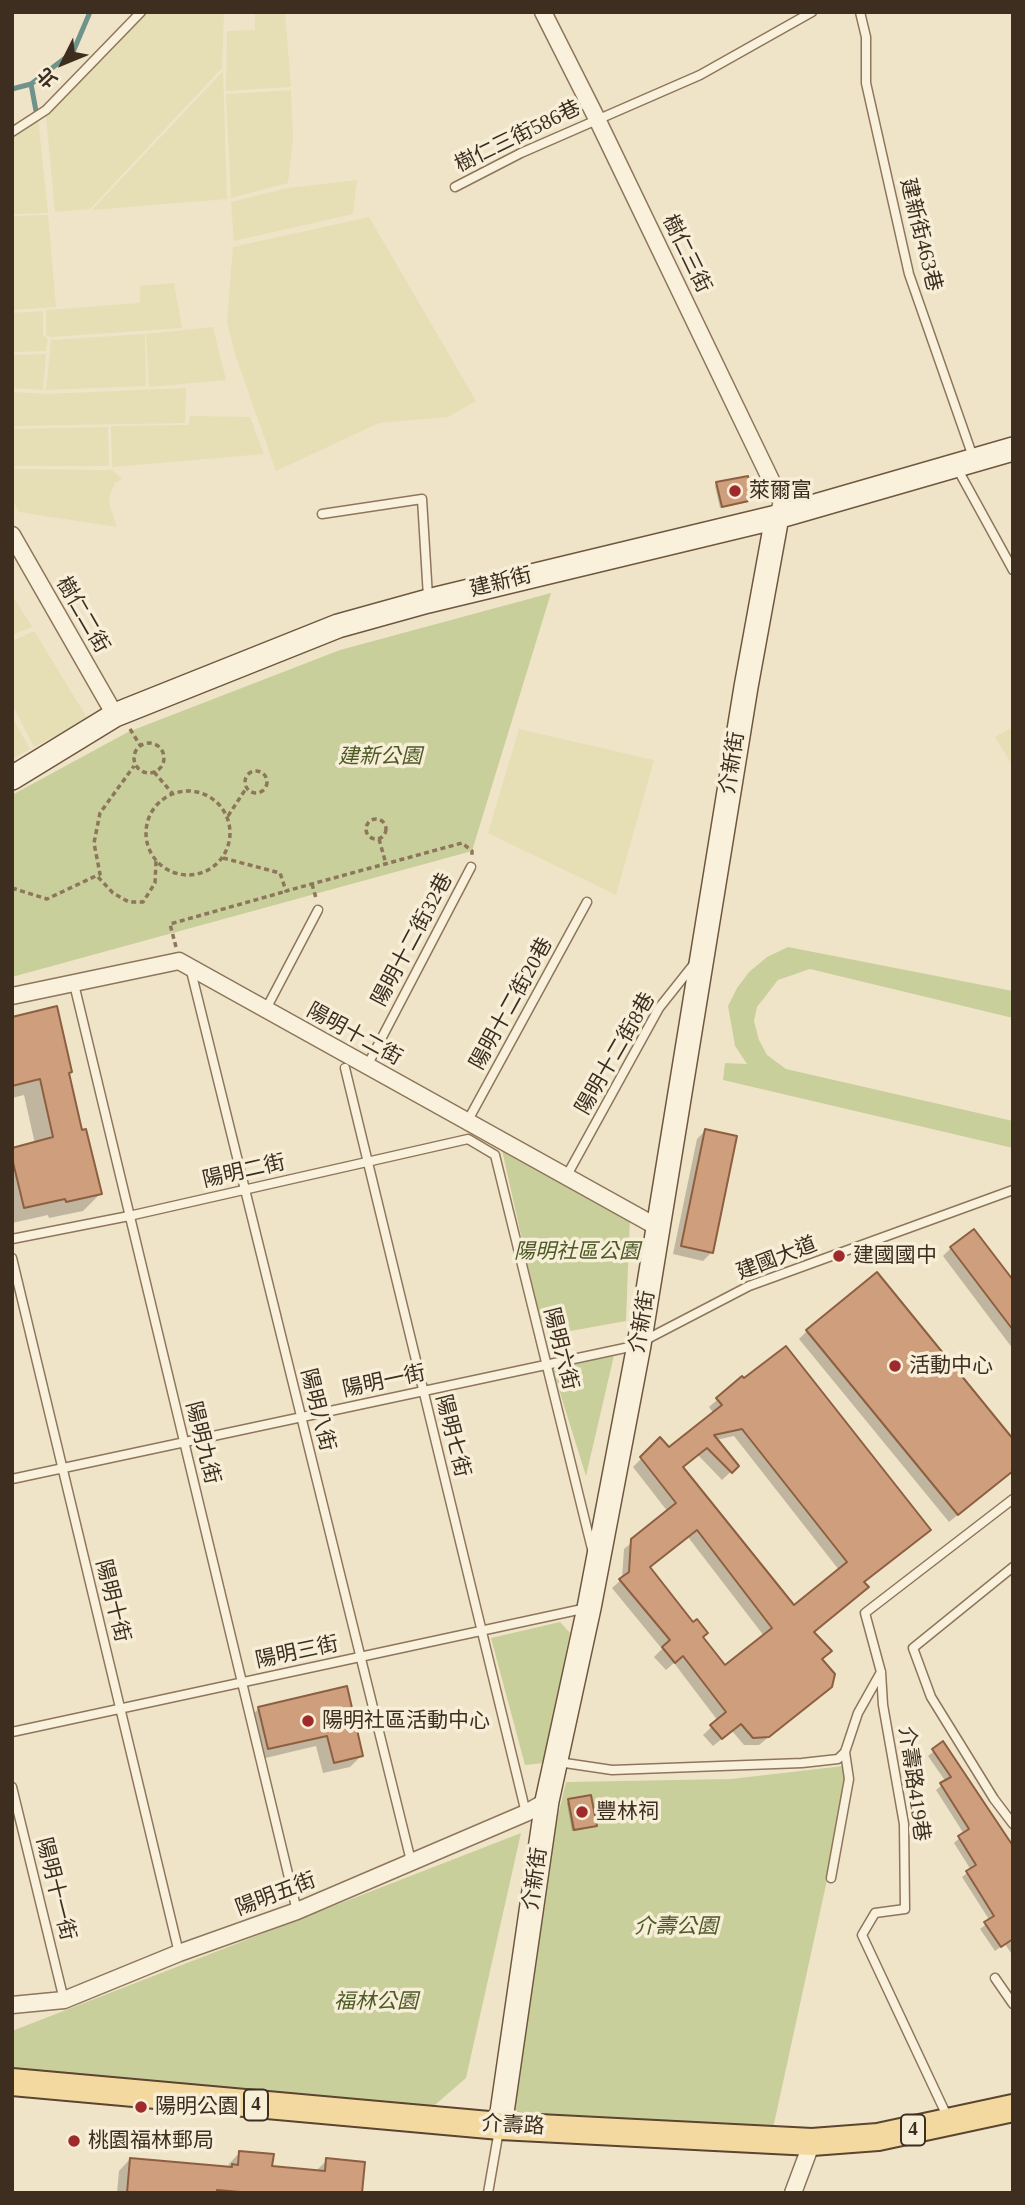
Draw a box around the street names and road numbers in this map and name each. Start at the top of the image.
street label: 樹仁三街586巷 [451,96,585,178]
street label: 建新街463巷 [894,176,946,294]
street label: 樹仁三街 [656,211,716,297]
street label: 建新街 [467,563,535,603]
street label: 樹仁二街 [50,572,114,658]
street label: 介新街 [716,730,750,796]
street label: 陽明十二街32巷 [367,869,459,1011]
street label: 陽明十二街20巷 [465,934,559,1074]
street label: 陽明十二街8巷 [571,989,661,1119]
street label: 陽明十二街 [302,999,406,1071]
street label: 陽明二街 [200,1150,288,1194]
street label: 建國大道 [733,1232,821,1286]
street label: 介新街 [625,1289,661,1355]
street label: 陽明六街 [538,1305,582,1393]
street label: 陽明一街 [340,1361,428,1403]
street label: 陽明八街 [295,1366,339,1454]
street label: 陽明七街 [430,1392,474,1480]
street label: 陽明九街 [180,1399,224,1487]
street label: 陽明十街 [90,1557,134,1645]
street label: 陽明三街 [253,1632,341,1674]
street label: 介壽路419巷 [892,1725,934,1843]
street label: 陽明十一街 [30,1835,80,1943]
street label: 介新街 [519,1846,553,1912]
street label: 陽明五街 [232,1868,320,1922]
road number: 4 [244,2090,268,2120]
street label: 介壽路 [481,2112,545,2140]
road number: 4 [901,2114,925,2146]

